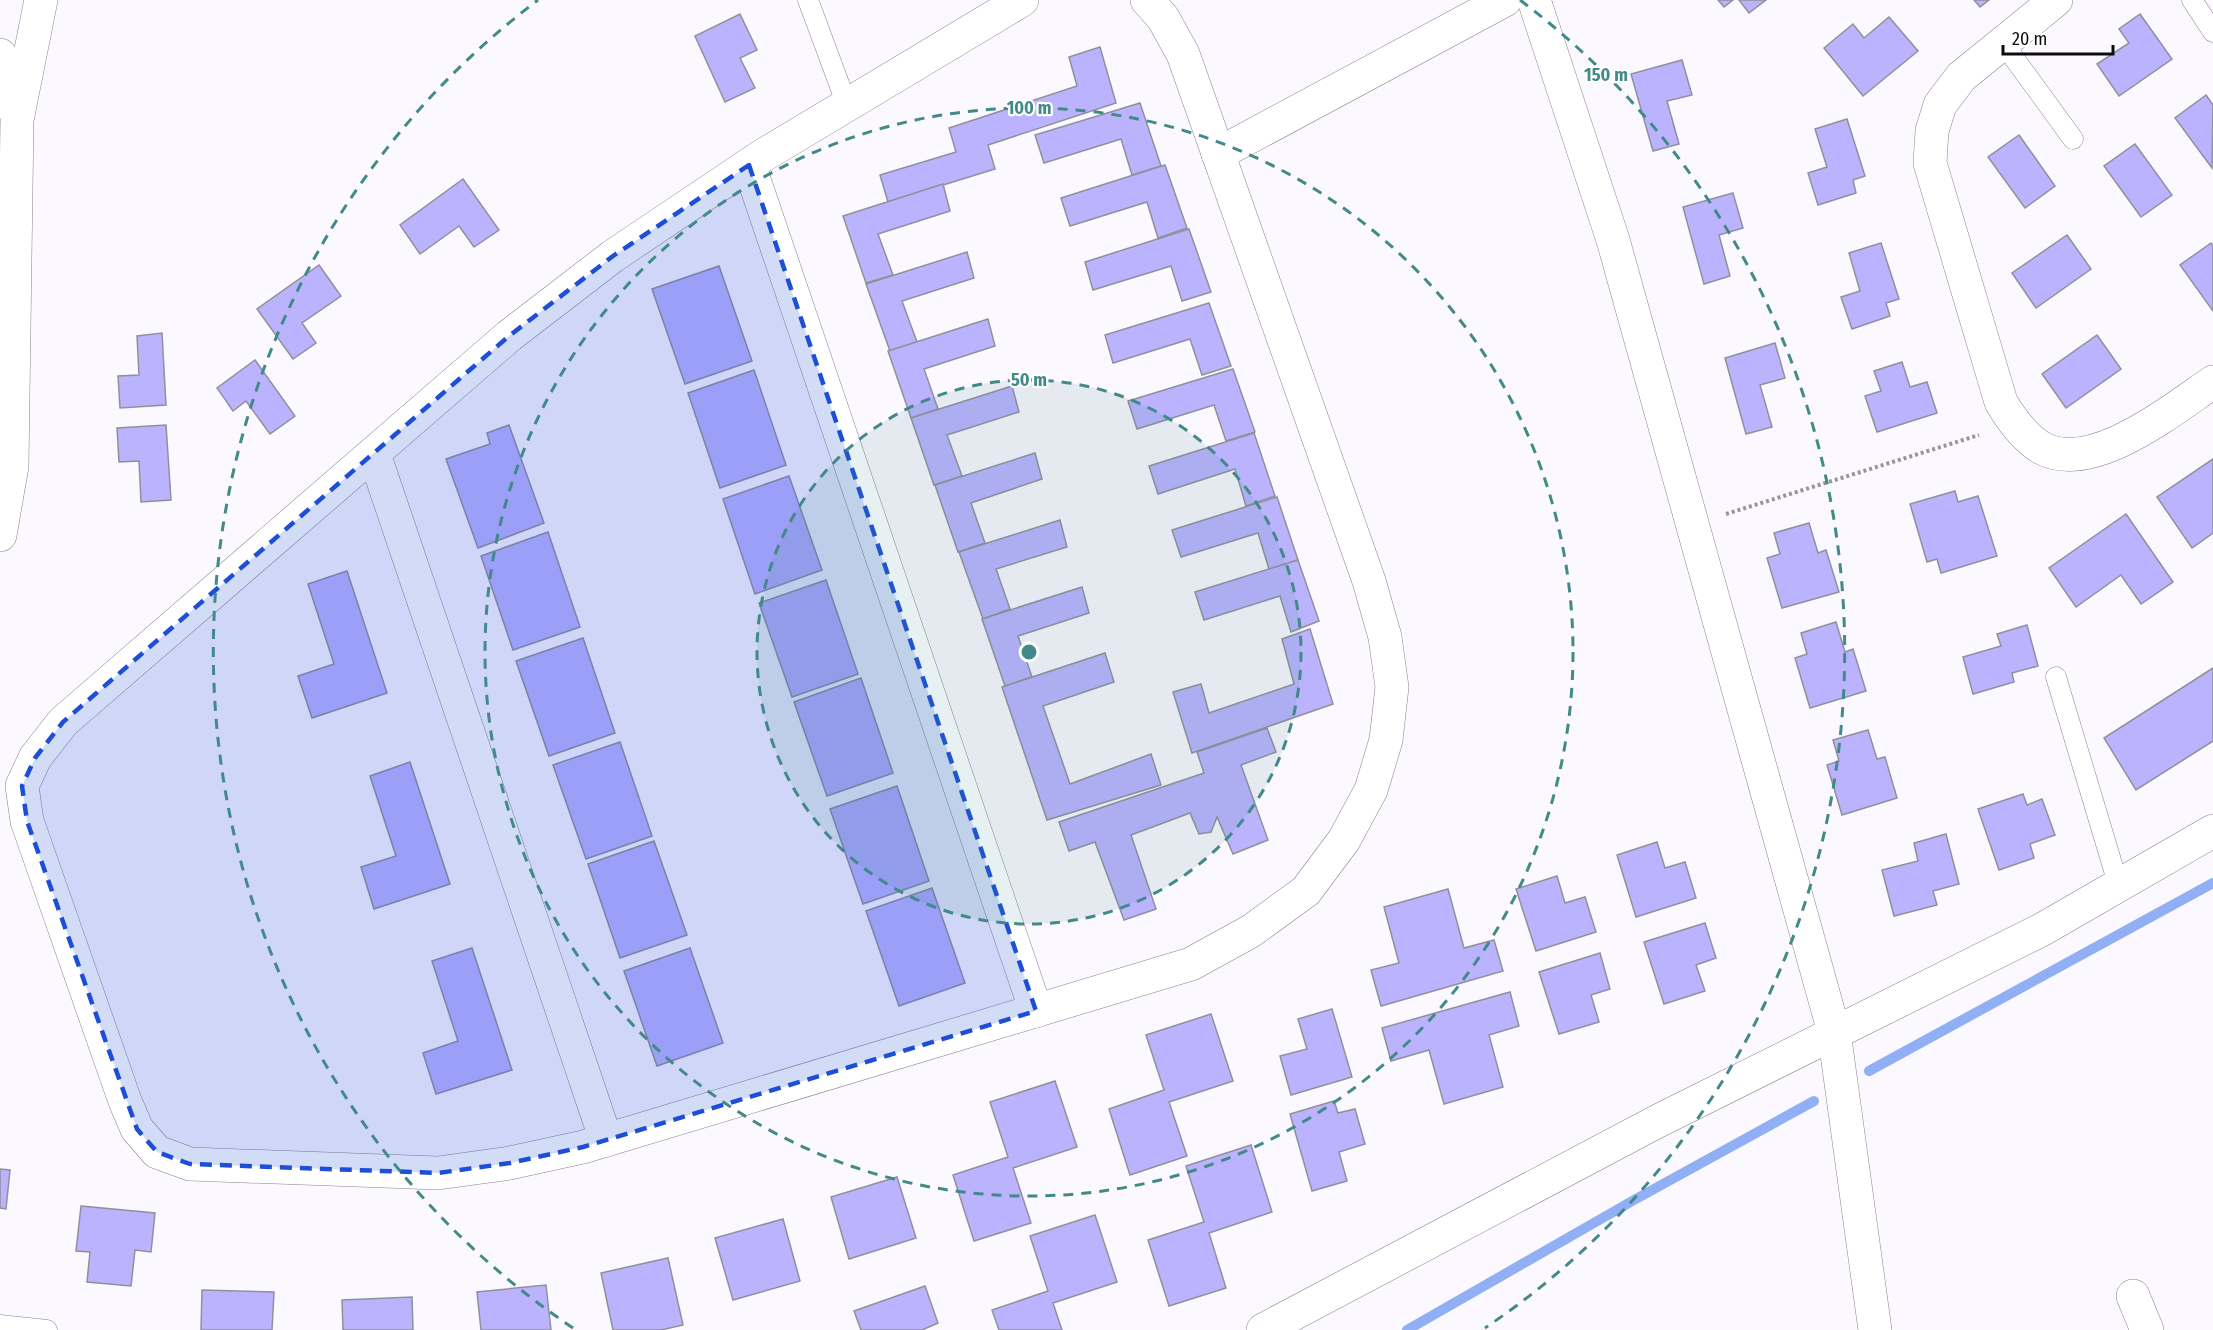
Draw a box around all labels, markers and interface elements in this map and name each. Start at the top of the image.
scale bar [2003,18,2112,56]
text: 20 m [2012,28,2047,50]
text: 150 m [1584,64,1628,86]
text: 100 m [1007,97,1051,119]
text: 50 m [1011,369,1047,391]
centre of rings [1019,642,1039,662]

